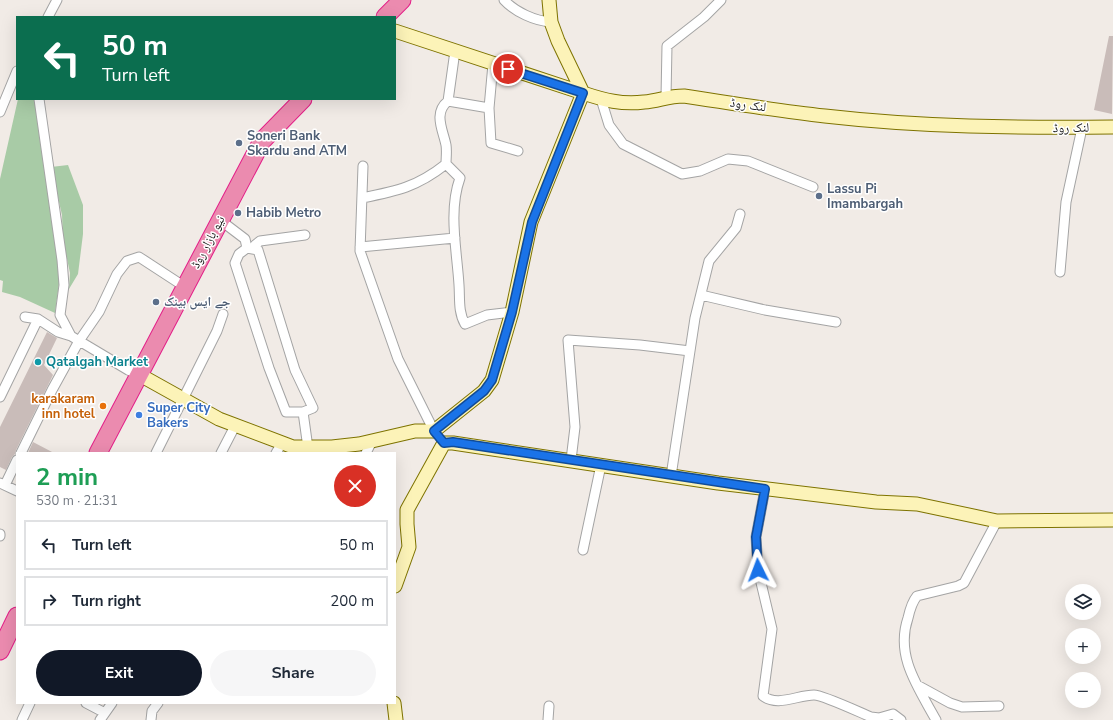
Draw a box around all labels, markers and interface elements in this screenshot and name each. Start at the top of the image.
text: 50 m [102,27,168,65]
icon: left [36,32,88,84]
pin [491,52,525,86]
icon: arrive [497,58,519,80]
text: Turn left [102,63,170,87]
street label: لنک روڈ [729,94,767,116]
street label: لنک روڈ [1053,119,1089,137]
place label: Soneri Bank Skardu and ATM [247,127,347,160]
marker: Soneri Bank Skardu and ATM [234,138,244,148]
place label: Lassu Pi Imambargah [827,180,903,213]
marker: Lassu Pi Imambargah [814,191,824,201]
place label: Habib Metro [246,204,321,222]
marker: Habib Metro [233,208,243,218]
street label: نیو بازار روڈ [187,212,229,272]
place label: جے ایس بینک [164,293,231,311]
marker: جے ایس بینک [151,297,161,307]
place label: Qatalgah Market [46,353,149,371]
marker: Qatalgah Market [33,357,43,367]
place label: karakaram inn hotel [31,390,96,423]
place label: Super City Bakers [147,399,210,432]
marker: karakaram inn hotel [98,401,108,411]
marker: Super City Bakers [134,410,144,420]
text: 2 min [36,461,98,493]
button: close [334,465,376,507]
text: 530 m · 21:31 [36,492,118,510]
icon: left [38,534,60,556]
text: Turn left [72,535,131,555]
text: 50 m [339,535,374,555]
position arrow [737,549,779,591]
map controls [1065,584,1101,708]
button: layers [1065,584,1101,620]
icon: right [38,590,60,612]
text: Turn right [72,591,141,611]
text: 200 m [330,591,374,611]
button: + [1065,628,1101,664]
button: Exit [36,650,202,696]
button: Share [210,650,376,696]
button: − [1065,672,1101,708]

